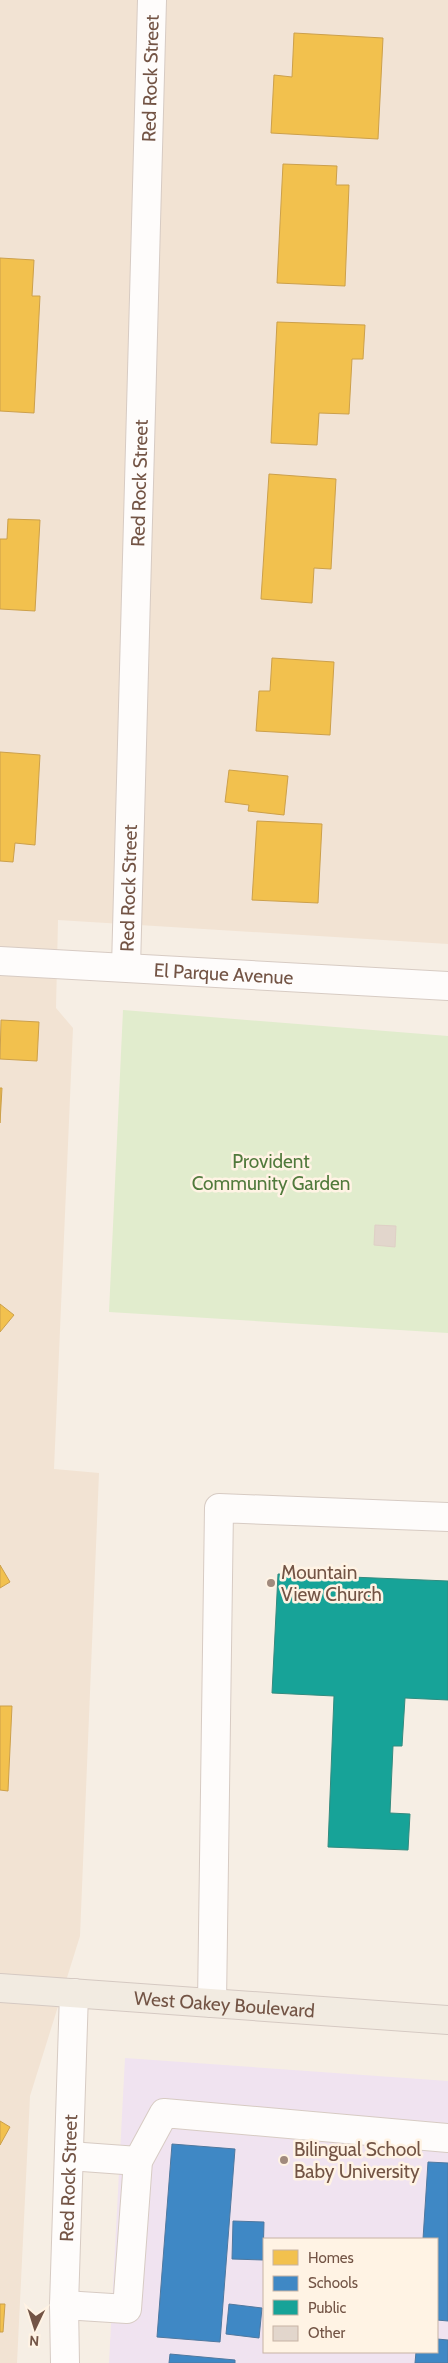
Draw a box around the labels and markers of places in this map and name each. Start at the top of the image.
place label: Mountain View Church [281,1561,382,1606]
marker: Mountain View Church [265,1577,277,1589]
place label: Bilingual School Baby University [294,2138,422,2183]
marker: Bilingual School Baby University [278,2154,290,2166]

